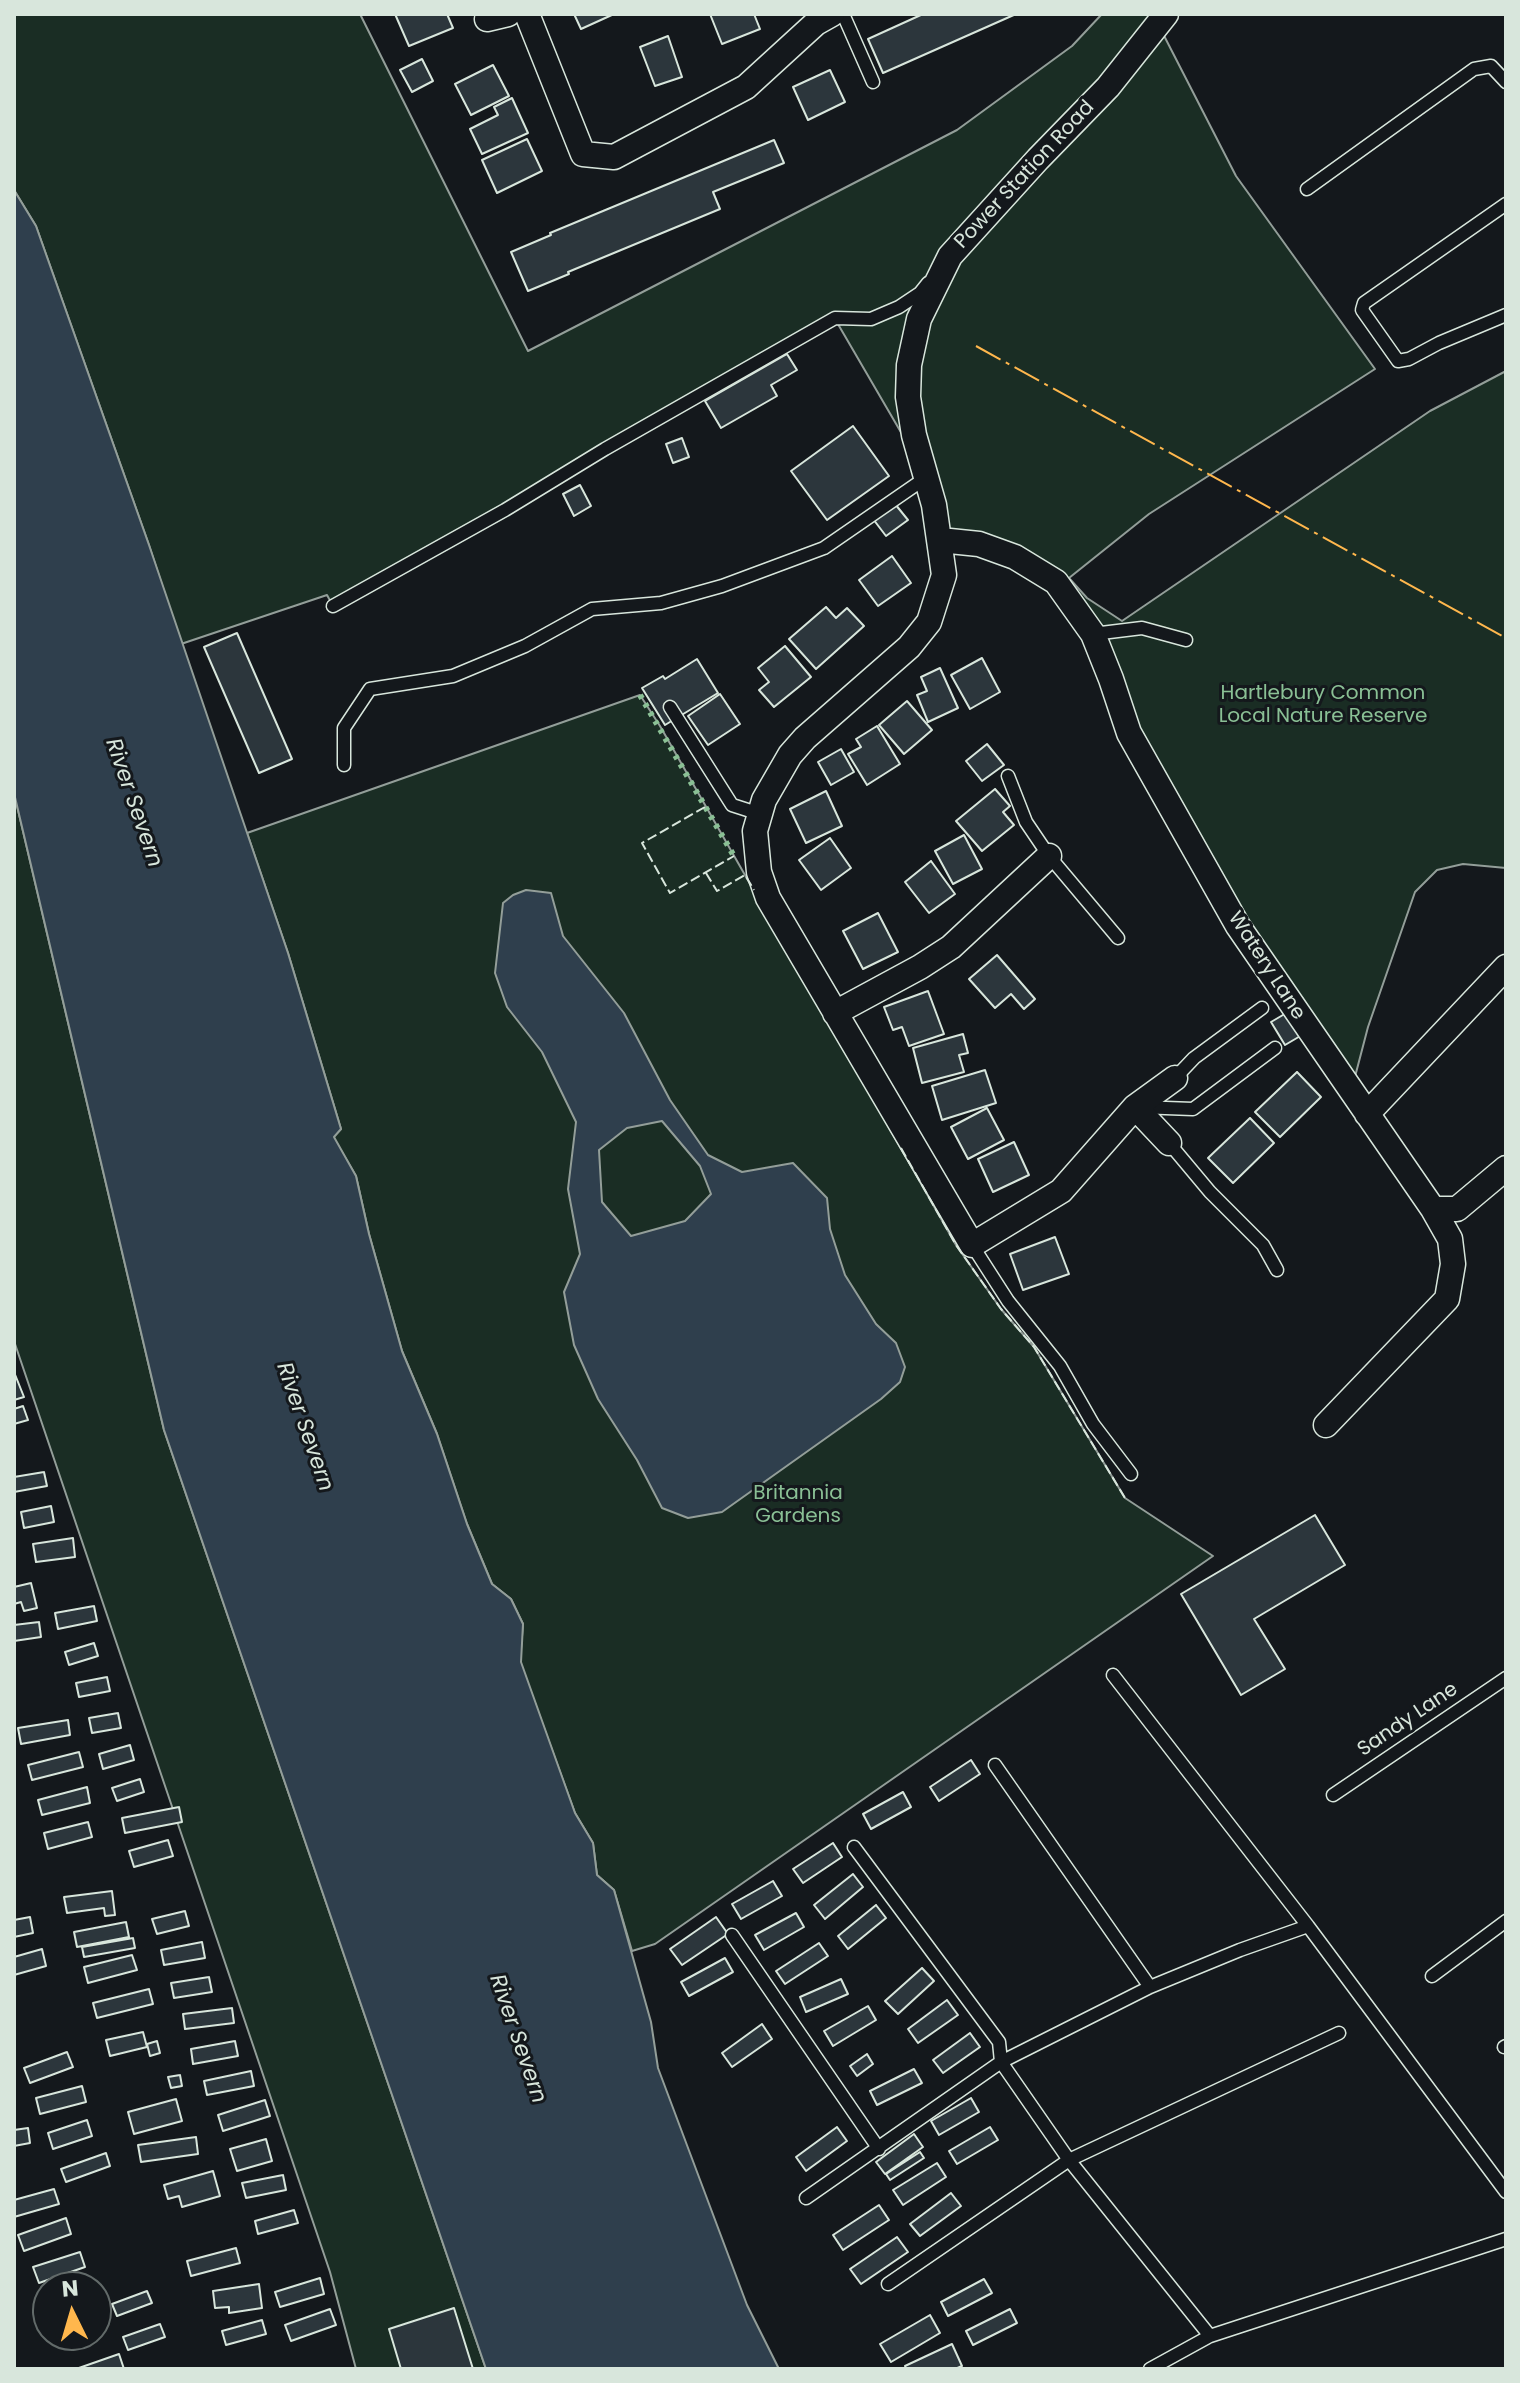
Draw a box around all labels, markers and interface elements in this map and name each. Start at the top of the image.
street label: Power Station Road [950,96,1100,254]
park label: Hartlebury Common Local Nature Reserve [1219,682,1427,729]
water label: River Severn [99,735,167,871]
street label: Watery Lane [1222,907,1310,1025]
water label: River Severn [270,1359,338,1495]
park label: Britannia Gardens [753,1482,843,1529]
street label: Sandy Lane [1353,1678,1463,1762]
water label: River Severn [483,1971,551,2107]
north arrow [32,2271,112,2351]
text: N [60,2272,80,2305]

